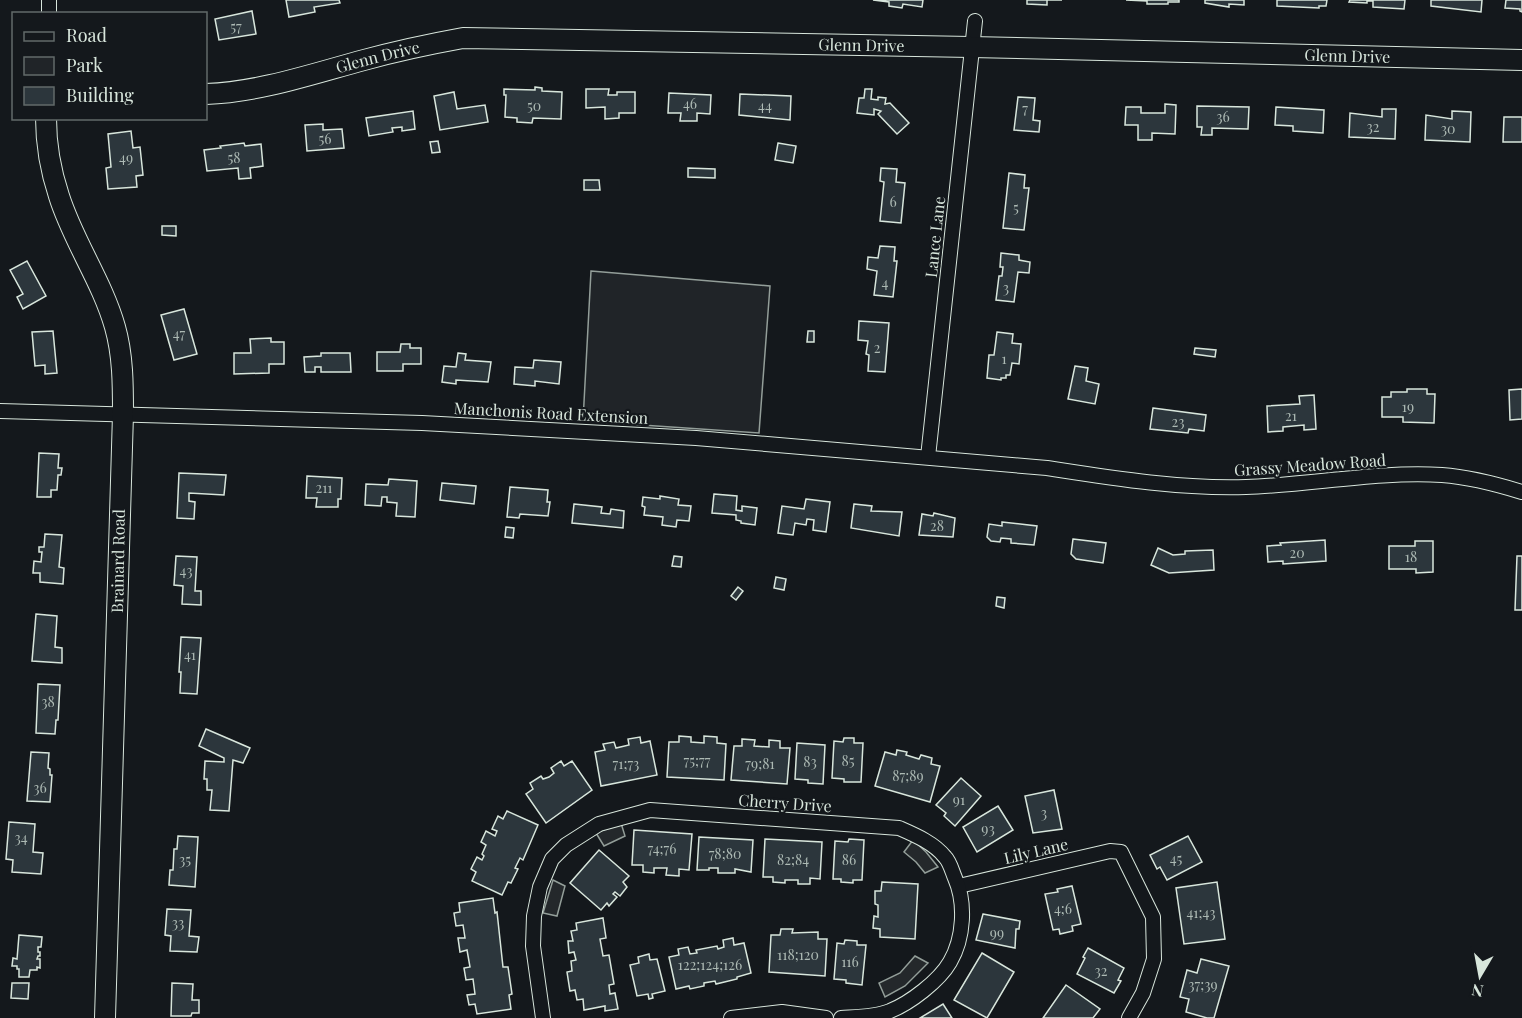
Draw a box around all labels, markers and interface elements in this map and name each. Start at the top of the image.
legend [12,12,207,120]
house number: 57 [230,17,242,36]
text: Road [66,23,107,47]
street label: Glenn Drive [818,33,905,56]
street label: Glenn Drive [333,36,422,77]
street label: Glenn Drive [1304,44,1391,67]
text: Park [66,53,103,77]
text: Building [66,83,134,107]
house number: 46 [683,94,697,113]
house number: 50 [527,96,541,115]
house number: 44 [758,96,772,115]
house number: 7 [1022,99,1028,118]
house number: 36 [1216,107,1230,126]
house number: 32 [1366,117,1380,136]
house number: 30 [1441,119,1455,138]
house number: 56 [318,129,332,148]
house number: 49 [119,148,133,167]
house number: 58 [227,148,241,167]
house number: 6 [889,192,897,211]
street label: Lance Lane [920,195,949,279]
house number: 5 [1013,198,1019,217]
house number: 4 [882,273,889,292]
house number: 3 [1003,278,1009,297]
house number: 47 [173,324,186,343]
house number: 2 [874,338,881,357]
house number: 1 [1001,349,1007,368]
street label: Manchonis Road Extension [453,397,649,428]
house number: 19 [1402,397,1414,416]
house number: 21 [1285,406,1297,425]
house number: 23 [1171,412,1185,431]
street label: Grassy Meadow Road [1233,449,1387,480]
house number: 211 [315,478,333,497]
street label: Brainard Road [106,509,129,613]
house number: 28 [930,516,944,535]
house number: 20 [1289,543,1305,562]
house number: 18 [1405,547,1417,566]
house number: 43 [180,561,192,580]
house number: 41 [184,645,196,664]
house number: 38 [41,692,55,711]
house number: 75;77 [684,751,711,770]
house number: 85 [841,751,855,770]
house number: 83 [803,752,817,771]
house number: 71;73 [613,754,639,773]
house number: 79;81 [745,754,775,773]
house number: 87;89 [892,766,924,785]
house number: 36 [33,778,47,797]
street label: Cherry Drive [738,789,832,816]
house number: 91 [953,790,965,809]
house number: 3 [1041,803,1047,822]
house number: 93 [981,819,995,838]
house number: 34 [14,828,28,847]
street label: Lily Lane [1002,833,1070,868]
house number: 74;76 [647,839,677,858]
house number: 78;80 [709,844,741,863]
house number: 45 [1170,849,1183,868]
house number: 35 [179,850,191,869]
house number: 82;84 [777,850,809,869]
house number: 86 [842,850,856,869]
house number: 4;6 [1054,899,1072,918]
house number: 41;43 [1186,903,1216,922]
house number: 33 [172,913,184,932]
house number: 99 [990,923,1004,942]
house number: 118;120 [777,945,819,964]
north arrow [1450,946,1510,1006]
house number: 116 [841,952,859,971]
house number: 122;124;126 [678,955,742,974]
house number: 32 [1094,961,1108,980]
house number: 37;39 [1188,975,1218,994]
text: N [1469,980,1485,1003]

